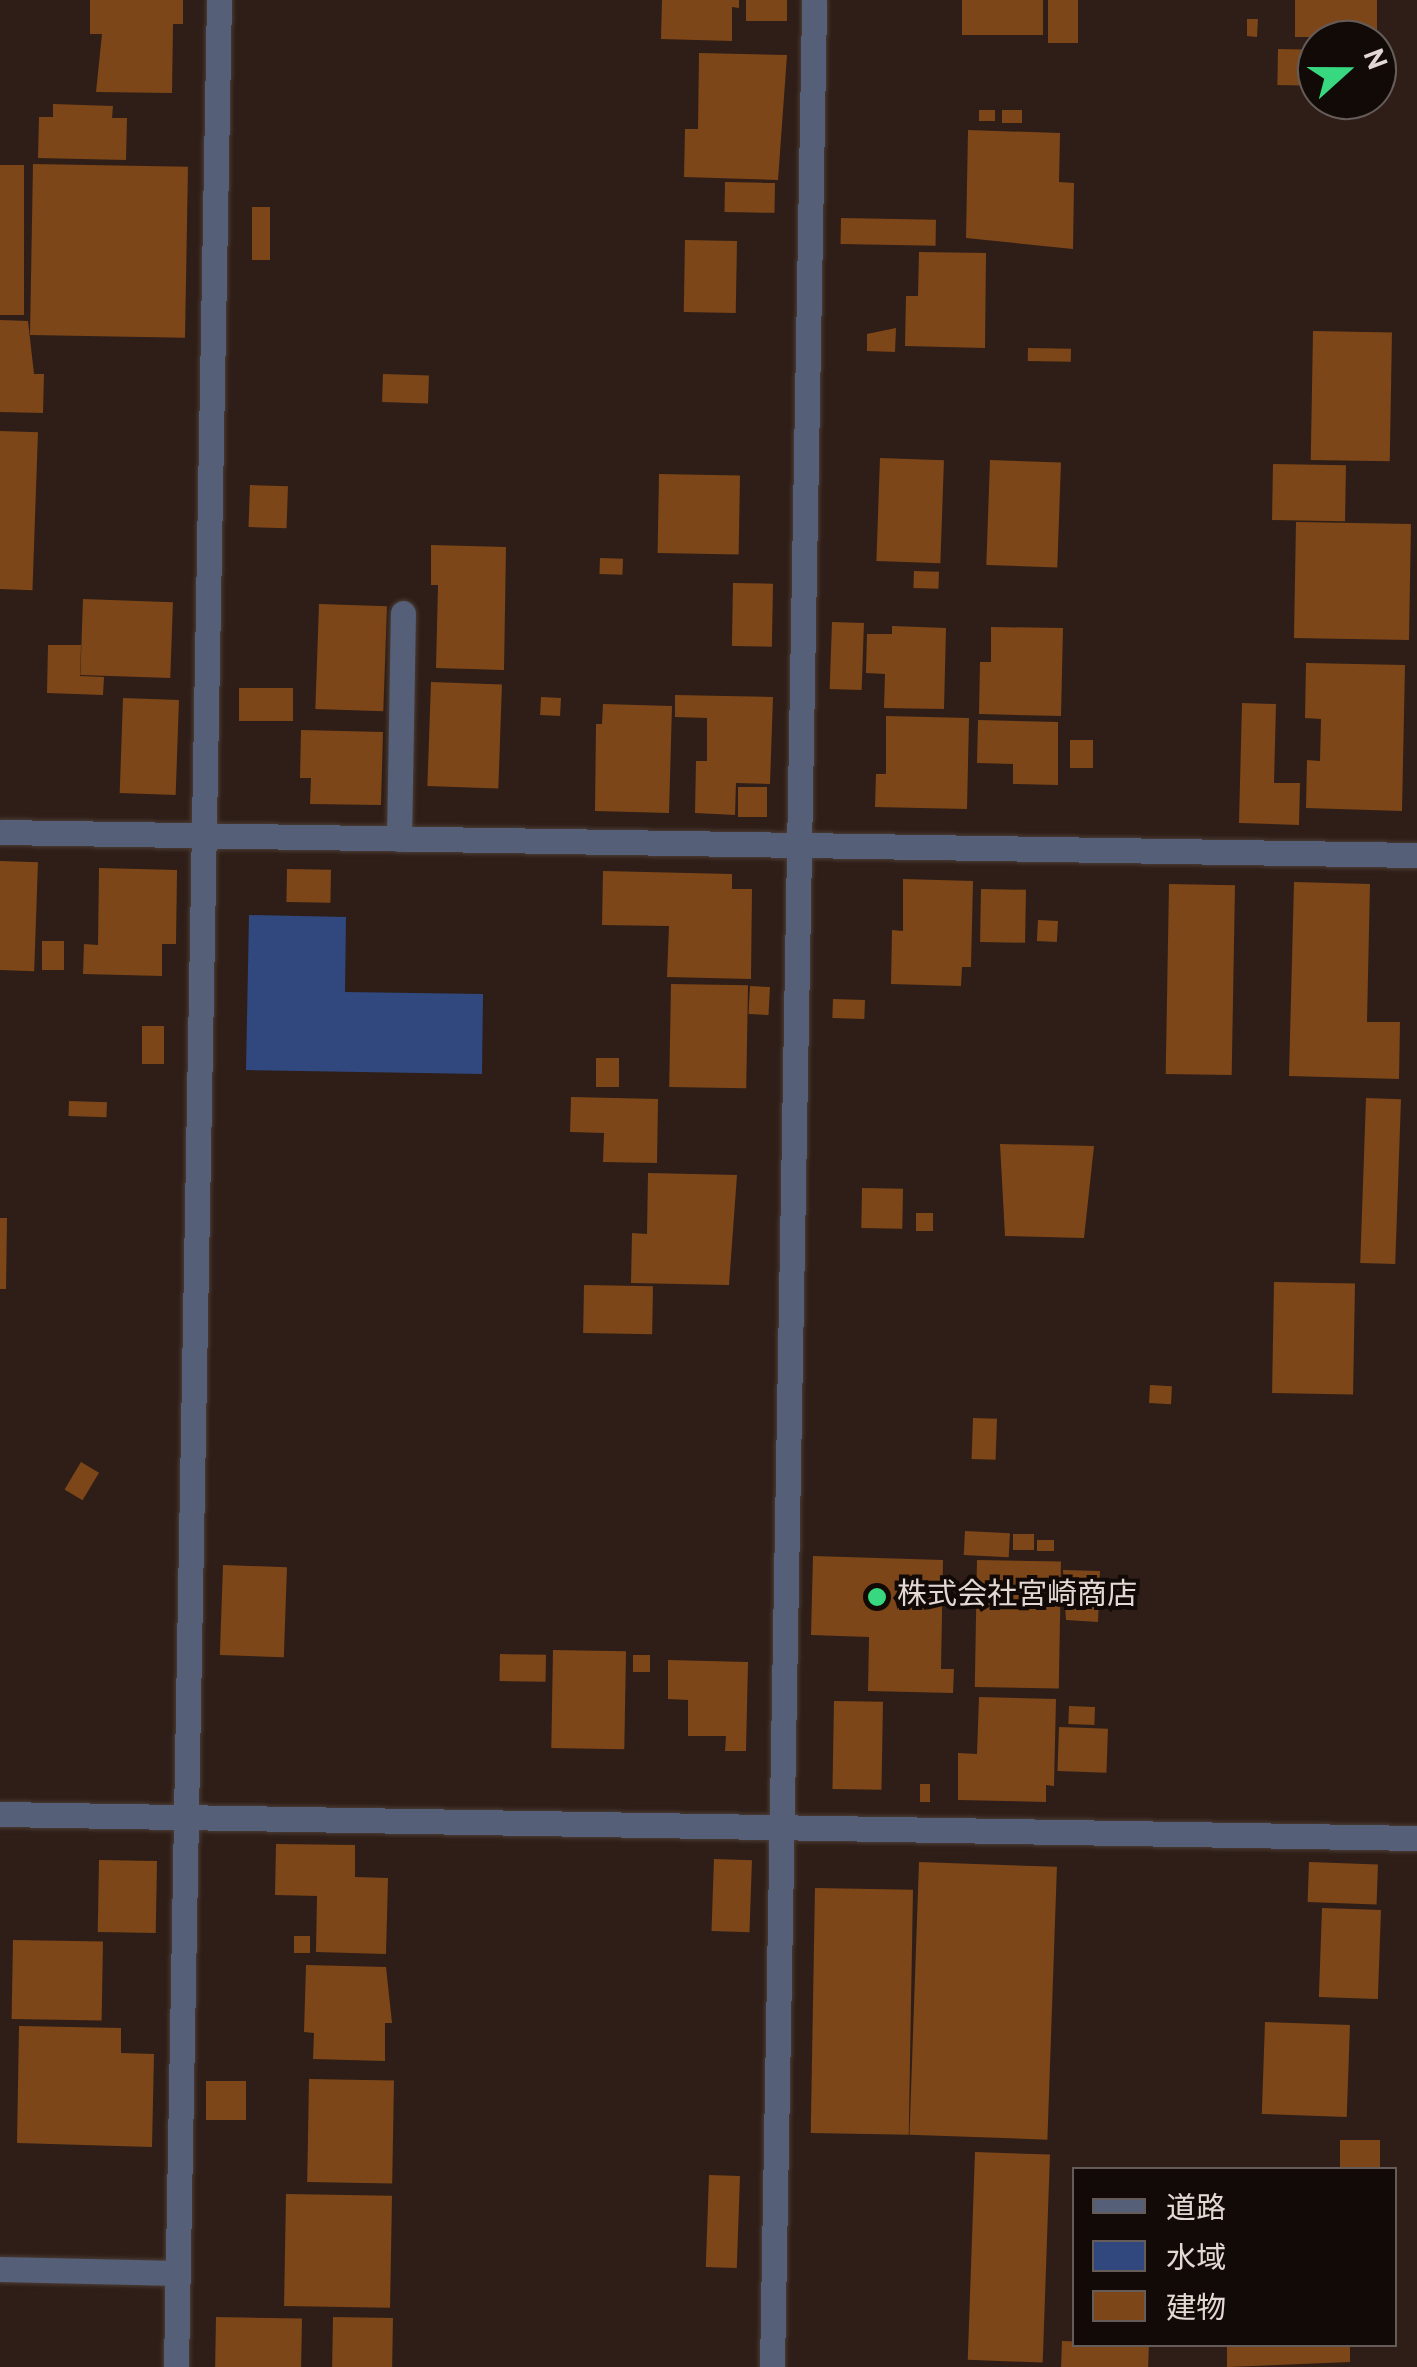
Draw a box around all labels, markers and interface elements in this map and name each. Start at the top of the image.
north arrow [1297,20,1397,120]
text: N [1353,44,1394,76]
place label: 株式会社宮崎商店 [897,1579,1137,1615]
marker: 株式会社宮崎商店 [866,1586,888,1608]
legend [1072,2167,1397,2347]
text: 道路 [1166,2192,1226,2229]
text: 水域 [1166,2242,1226,2279]
text: 建物 [1166,2292,1226,2329]

